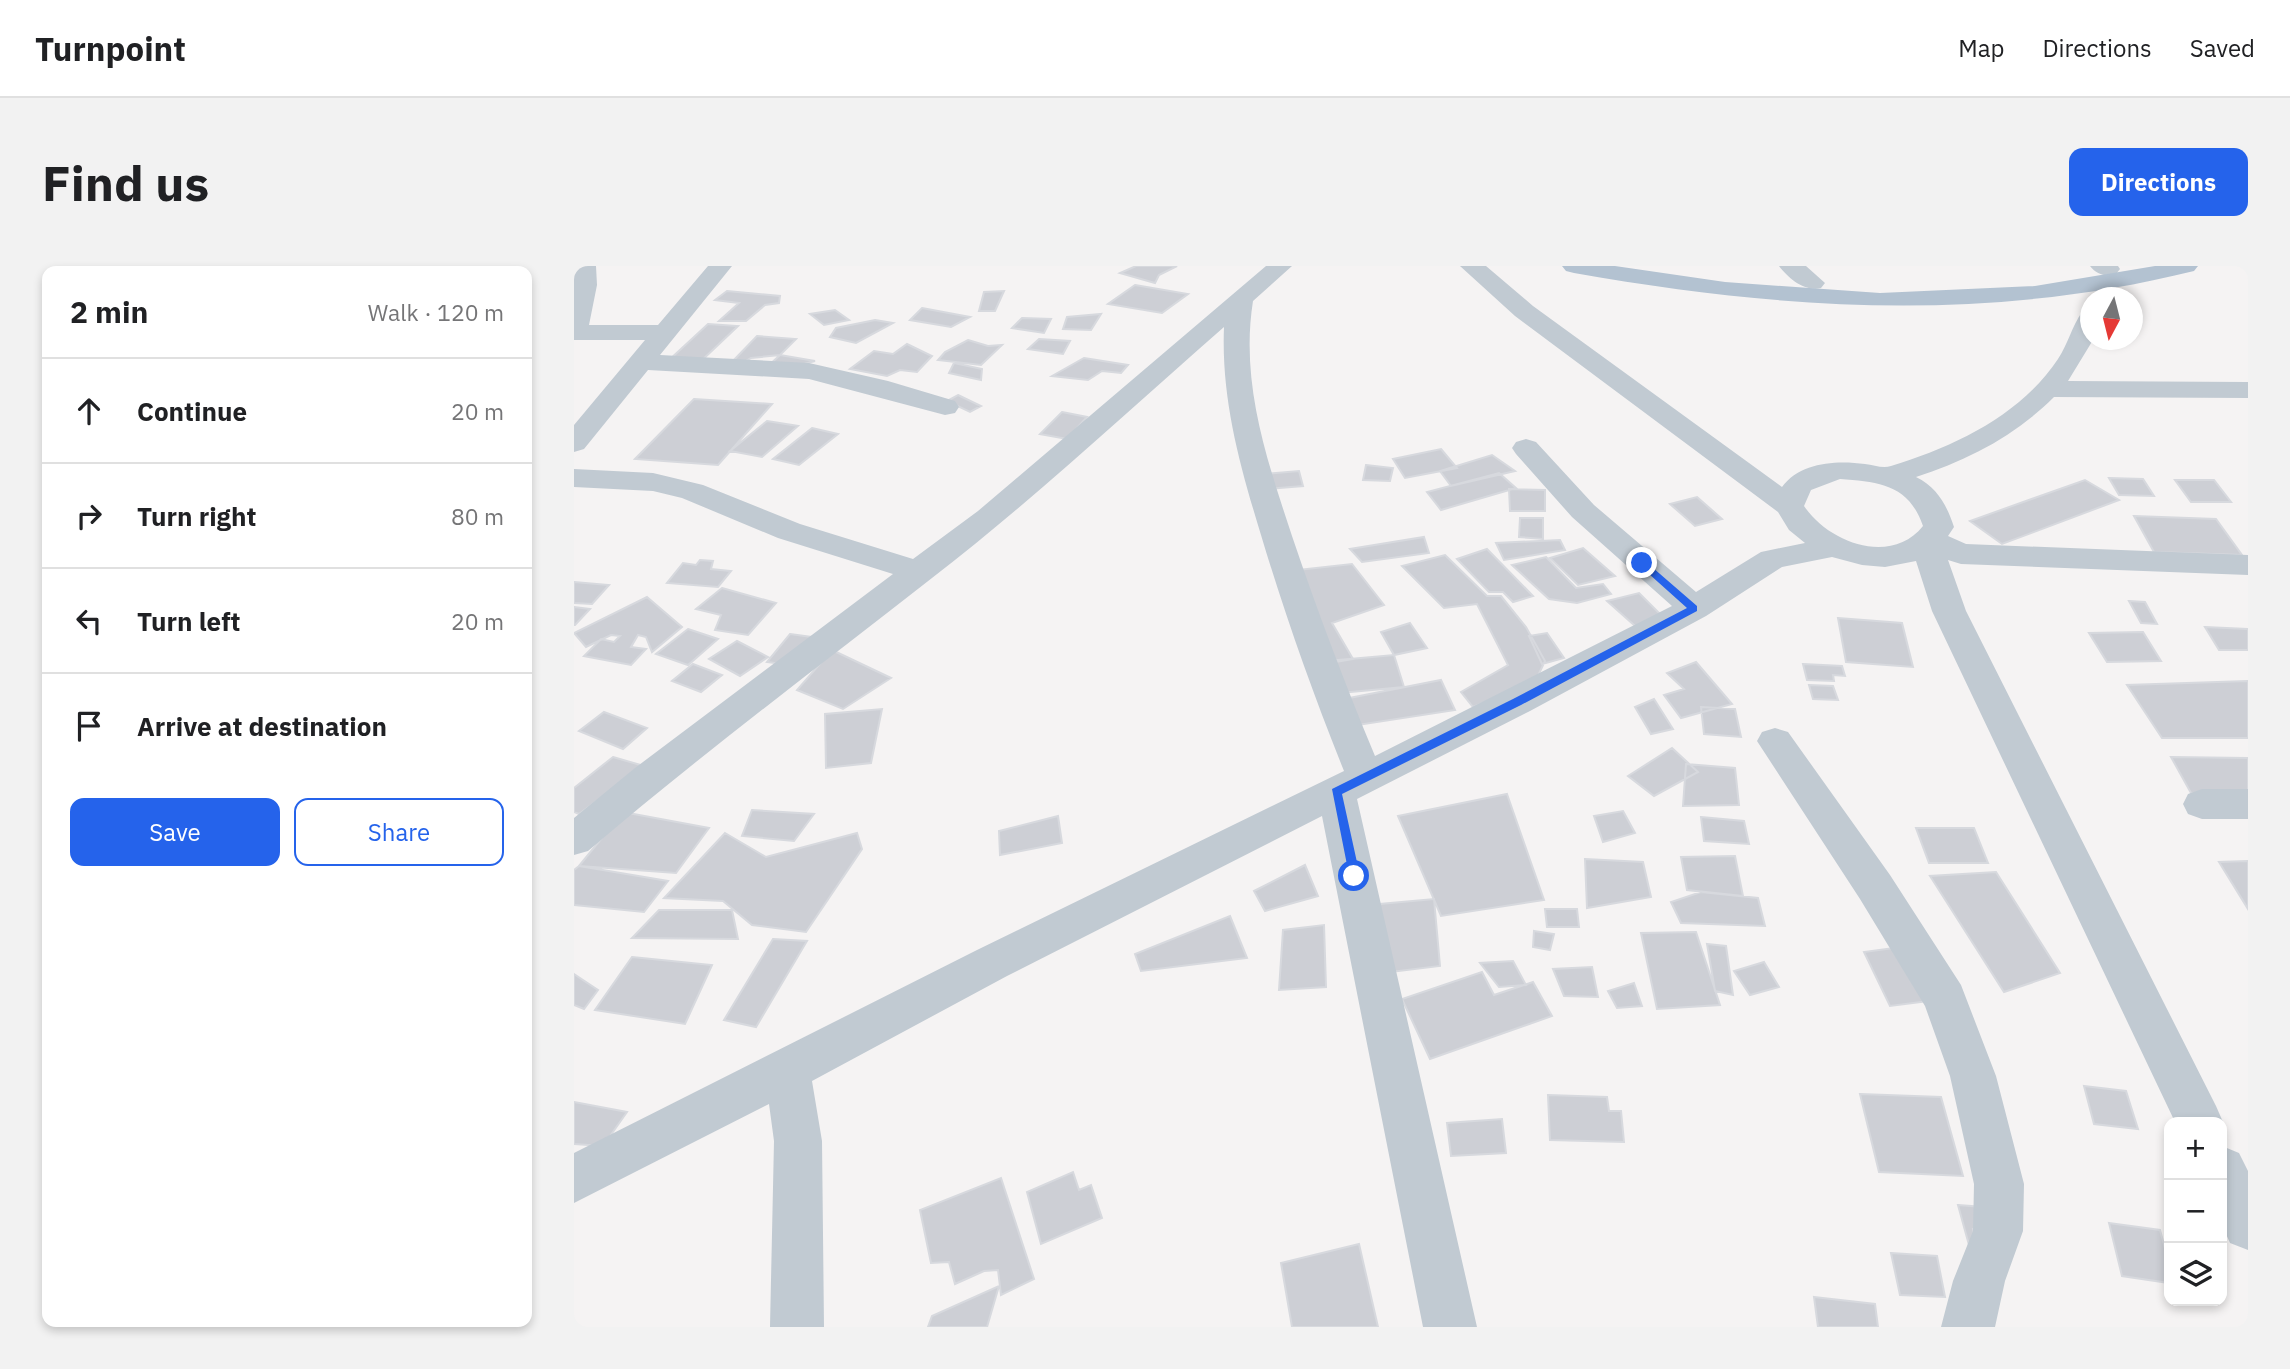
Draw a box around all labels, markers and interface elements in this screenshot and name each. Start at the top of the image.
text: Turnpoint [35,27,186,70]
text: Map [1958,32,2004,64]
text: Directions [2042,32,2152,64]
text: Saved [2190,32,2255,64]
button: Directions [2069,148,2248,216]
text: Find us [42,151,209,214]
north arrow [2080,287,2143,350]
text: 2 min [70,292,148,331]
text: Walk · 120 m [368,297,504,327]
icon: ahead [70,392,108,430]
text: Continue [137,394,247,428]
text: 20 m [451,396,504,426]
icon: right [70,497,108,535]
text: Turn right [137,499,256,533]
text: 80 m [451,501,504,531]
route end [1626,547,1657,578]
icon: left [70,602,108,640]
text: Turn left [137,604,240,638]
text: 20 m [451,606,504,636]
icon: arrive [70,707,108,745]
text: Arrive at destination [137,709,387,743]
button: Save [70,798,280,866]
button: Share [294,798,504,866]
route start [1338,860,1369,891]
map controls [2164,1117,2227,1306]
button: + [2164,1117,2227,1180]
button: − [2164,1180,2227,1243]
button: layers [2164,1243,2227,1306]

